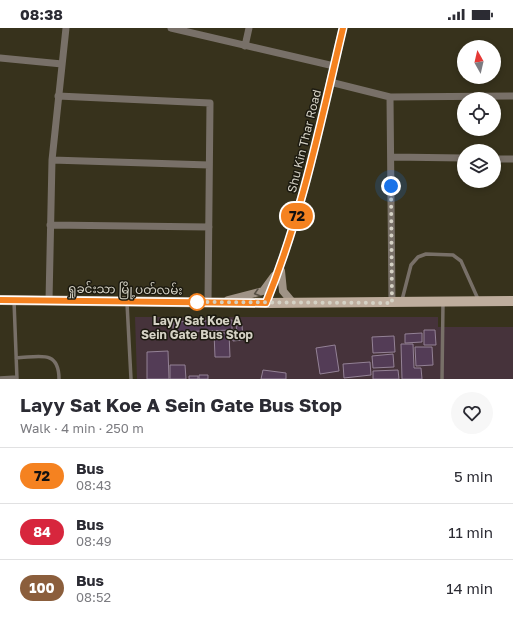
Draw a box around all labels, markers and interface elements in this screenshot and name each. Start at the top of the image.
text: 08:38 [20,5,63,23]
north arrow [457,40,501,84]
map controls [457,40,501,188]
street label: Shu Kin Thar Road [284,88,324,194]
button: locate [457,92,501,136]
button: layers [457,144,501,188]
your location [381,176,401,196]
line badge: 72 [279,203,315,229]
text: 72 [289,207,305,224]
street label: ရှုခင်းသာ မြို့ပတ်လမ်း [67,279,183,301]
one-way arrow [253,288,260,297]
marker: Layy Sat Koe A Sein Gate Bus Stop [188,293,206,311]
place label: Layy Sat Koe A Sein Gate Bus Stop [141,313,254,342]
button: heart [451,392,493,434]
text: Layy Sat Koe A Sein Gate Bus Stop [20,393,342,416]
text: Walk · 4 min · 250 m [20,420,144,436]
text: Bus [76,459,104,477]
text: 72 [34,467,50,484]
text: 5 min [454,467,493,485]
text: 08:43 [76,477,111,493]
text: Bus [76,515,104,533]
text: 84 [33,523,51,540]
text: 11 min [448,523,493,541]
text: 08:49 [76,533,112,549]
text: Bus [76,571,104,589]
text: 100 [29,579,55,596]
text: 14 min [446,579,493,597]
text: 08:52 [76,589,111,605]

